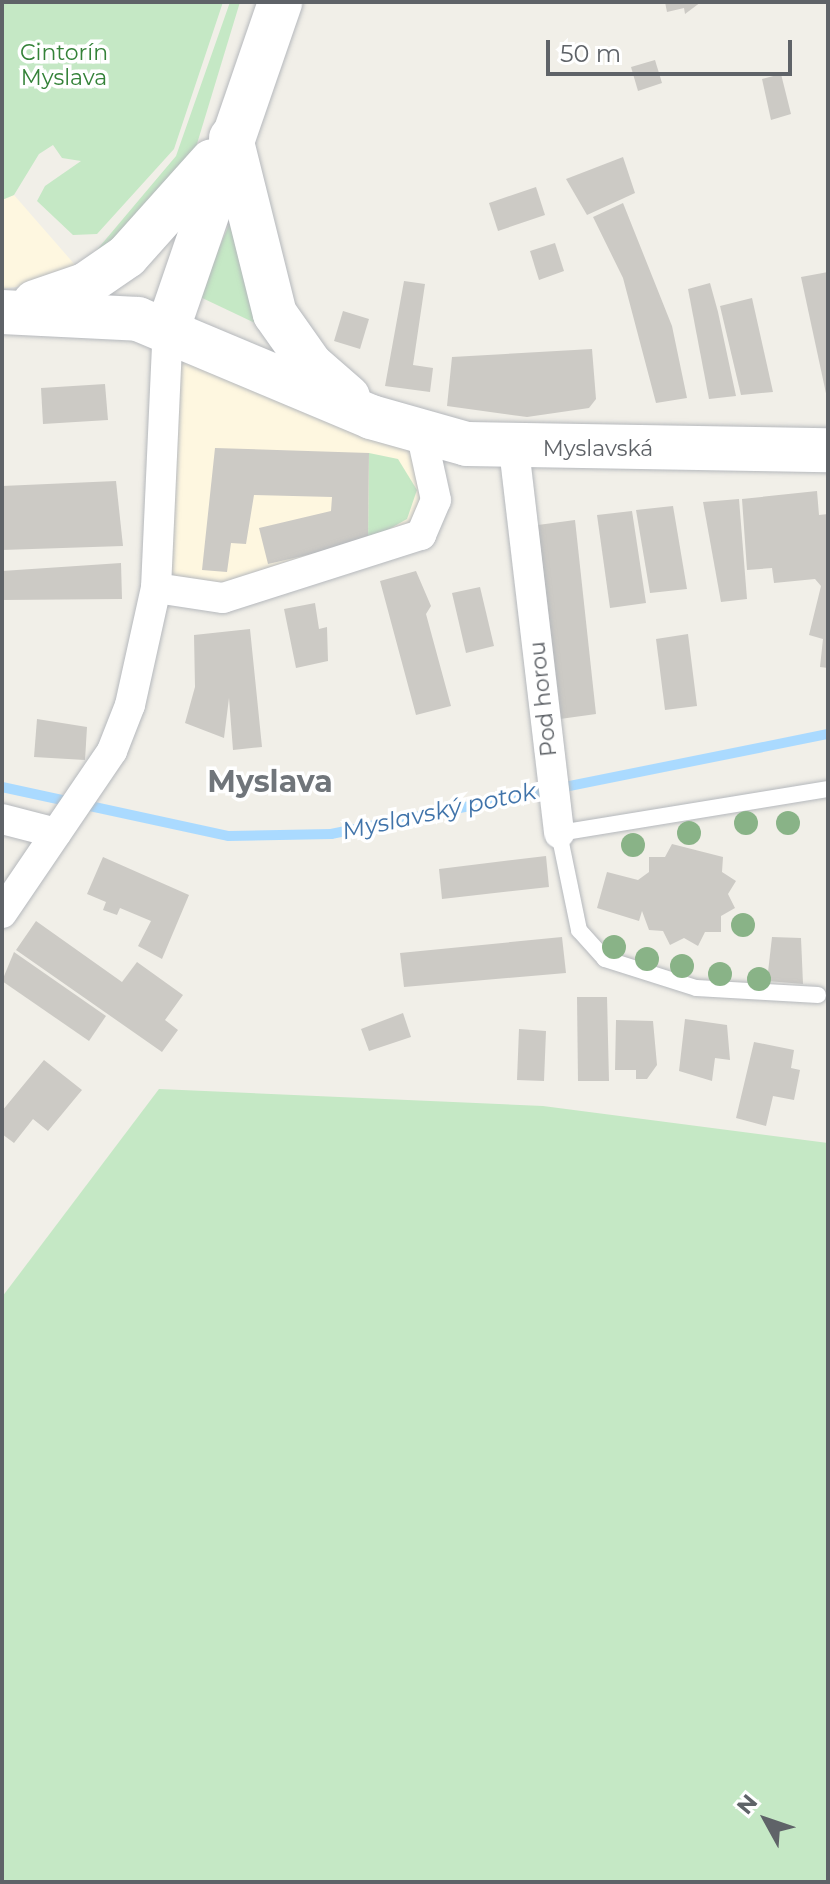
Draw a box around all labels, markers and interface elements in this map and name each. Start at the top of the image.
scale bar [550,24,796,74]
park label: Cintorín Myslava [20,39,108,90]
text: 50 m [560,39,621,68]
street label: Myslavská [543,436,653,462]
street label: Pod horou [524,640,562,758]
district label: Myslava [207,764,333,800]
water label: Myslavský potok [339,776,539,846]
north arrow [726,1780,806,1860]
text: N [731,1789,763,1820]

